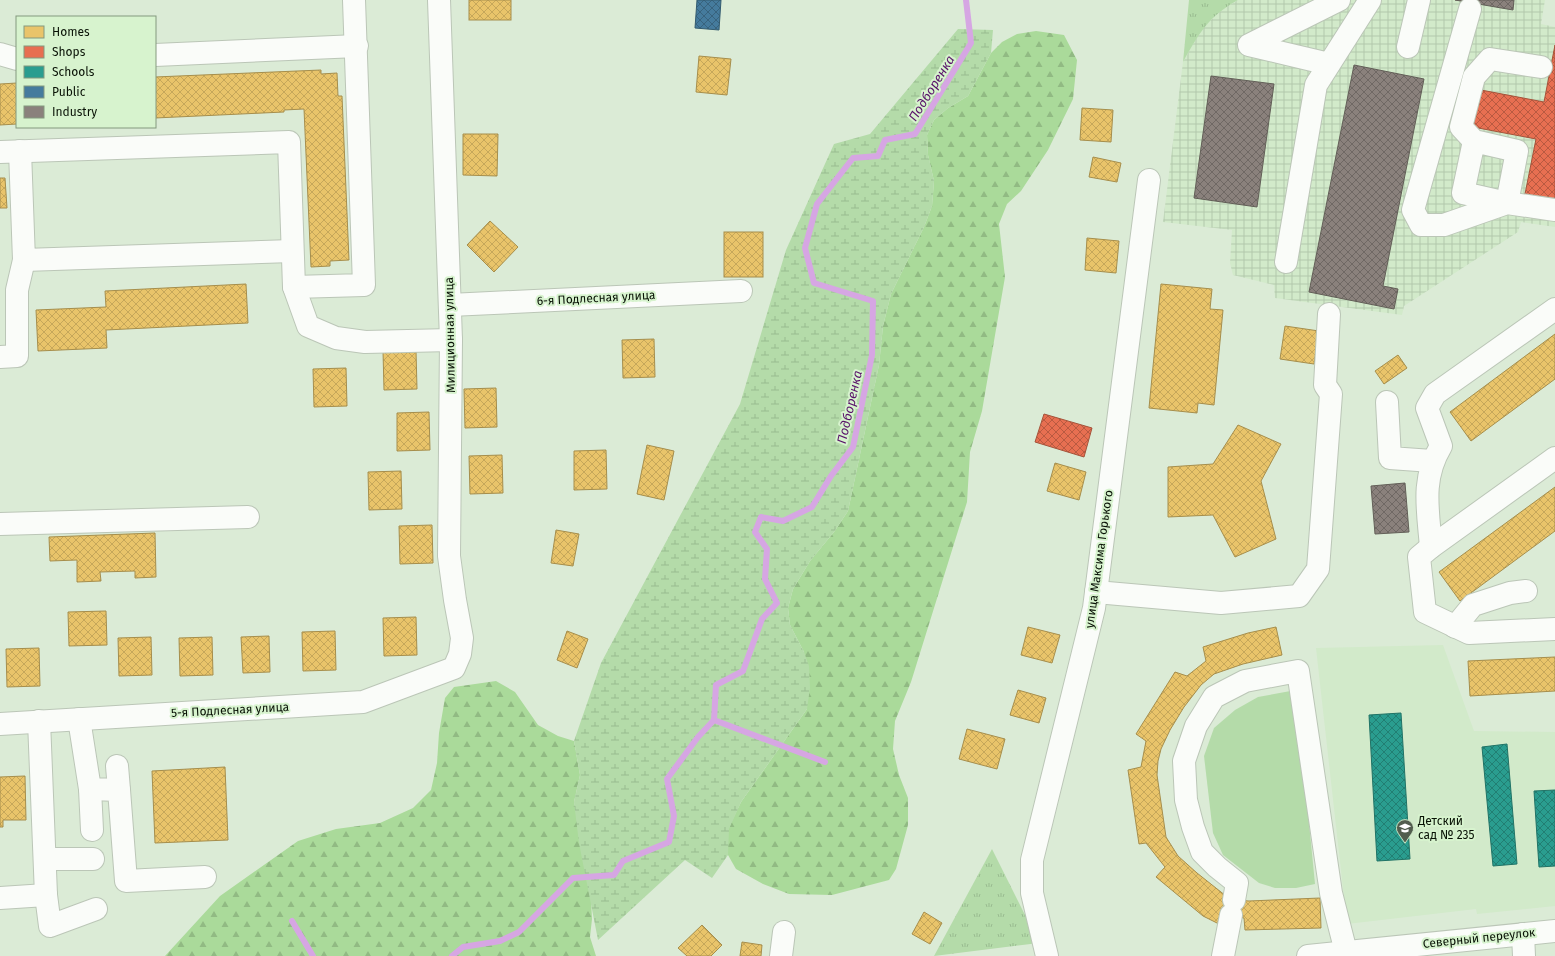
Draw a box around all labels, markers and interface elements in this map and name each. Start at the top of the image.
legend [16,16,156,128]
text: Homes [52,25,90,39]
text: Shops [52,45,86,59]
water label: Подборенка [905,53,958,124]
text: Schools [52,65,95,79]
text: Public [52,85,86,99]
text: Industry [52,105,97,119]
street label: Милиционная улица [442,277,458,393]
street label: 6-я Подлесная улица [536,288,656,308]
water label: Подборенка [834,369,865,445]
street label: улица Максима Горького [1082,489,1116,629]
street label: 5-я Подлесная улица [171,700,289,720]
place label: Детский сад № 235 [1417,814,1475,842]
school or university icon: Детский сад № 235 [1395,818,1415,843]
street label: Северный переулок [1422,925,1537,951]

